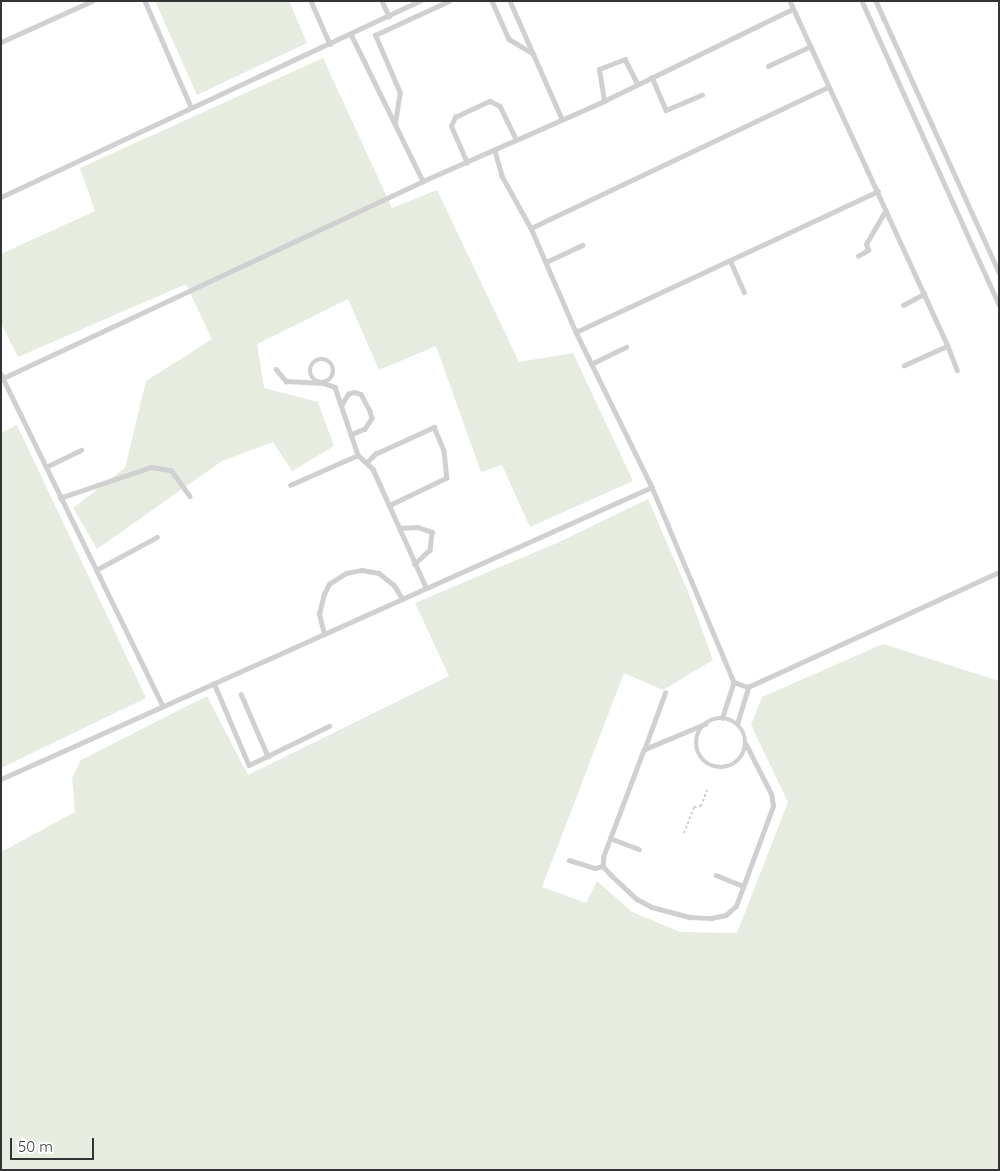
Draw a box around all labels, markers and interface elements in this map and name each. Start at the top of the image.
scale bar [12,1128,96,1160]
text: 50 m [18,1137,53,1156]

